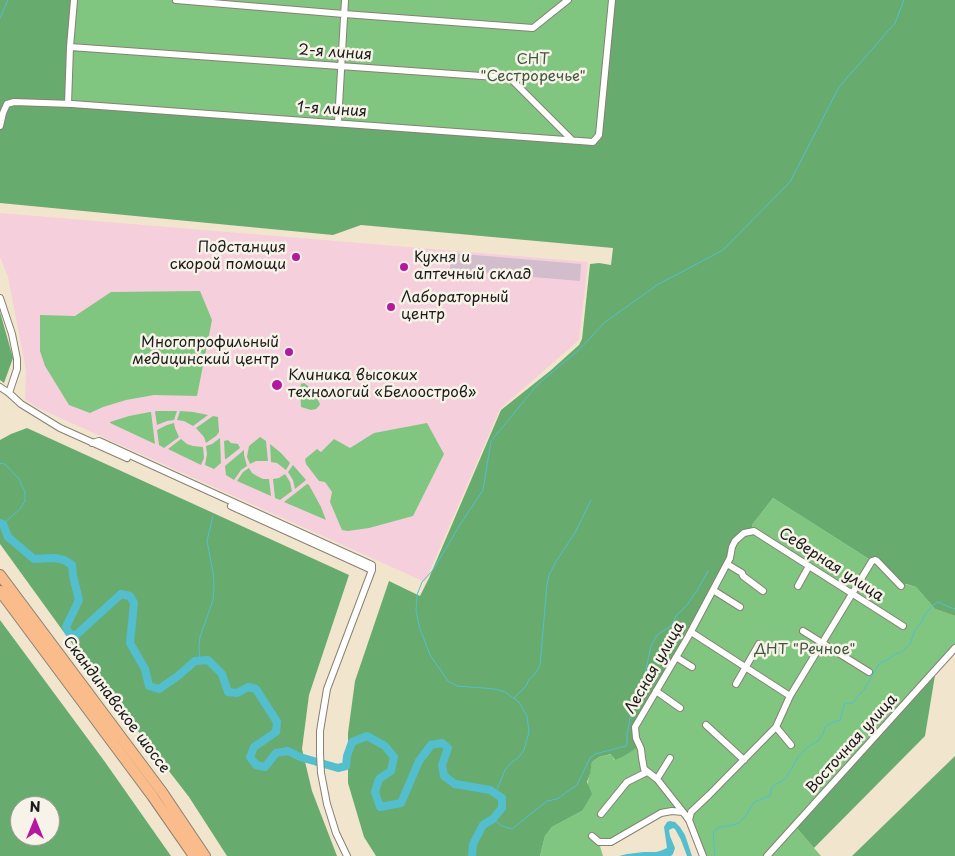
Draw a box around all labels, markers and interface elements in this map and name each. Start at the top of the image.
street label: 2-я линия [298,41,372,65]
park label: СНТ "Сестроречье" [480,51,586,86]
street label: 1-я линия [296,99,368,121]
place label: Подстанция скорой помощи [170,239,286,274]
place label: Кухня и аптечный склад [414,249,531,284]
marker: Подстанция скорой помощи [290,251,302,263]
marker: Кухня и аптечный склад [398,261,410,273]
place label: Лабораторный центр [401,289,509,324]
marker: Лабораторный центр [385,301,397,313]
place label: Многопрофильный медицинский центр [132,334,279,369]
marker: Многопрофильный медицинский центр [283,346,295,358]
place label: Клиника высоких технологий «Белоостров» [288,367,476,402]
marker: Клиника высоких технологий «Белоостров» [270,378,284,392]
street label: Северная улица [775,524,887,606]
street label: Лесная улица [621,619,689,717]
street label: Скандинавское шоссе [59,633,173,777]
park label: ДНТ "Речное" [754,641,856,659]
street label: Восточная улица [803,691,901,797]
north arrow [10,796,60,846]
text: N [29,796,41,817]

